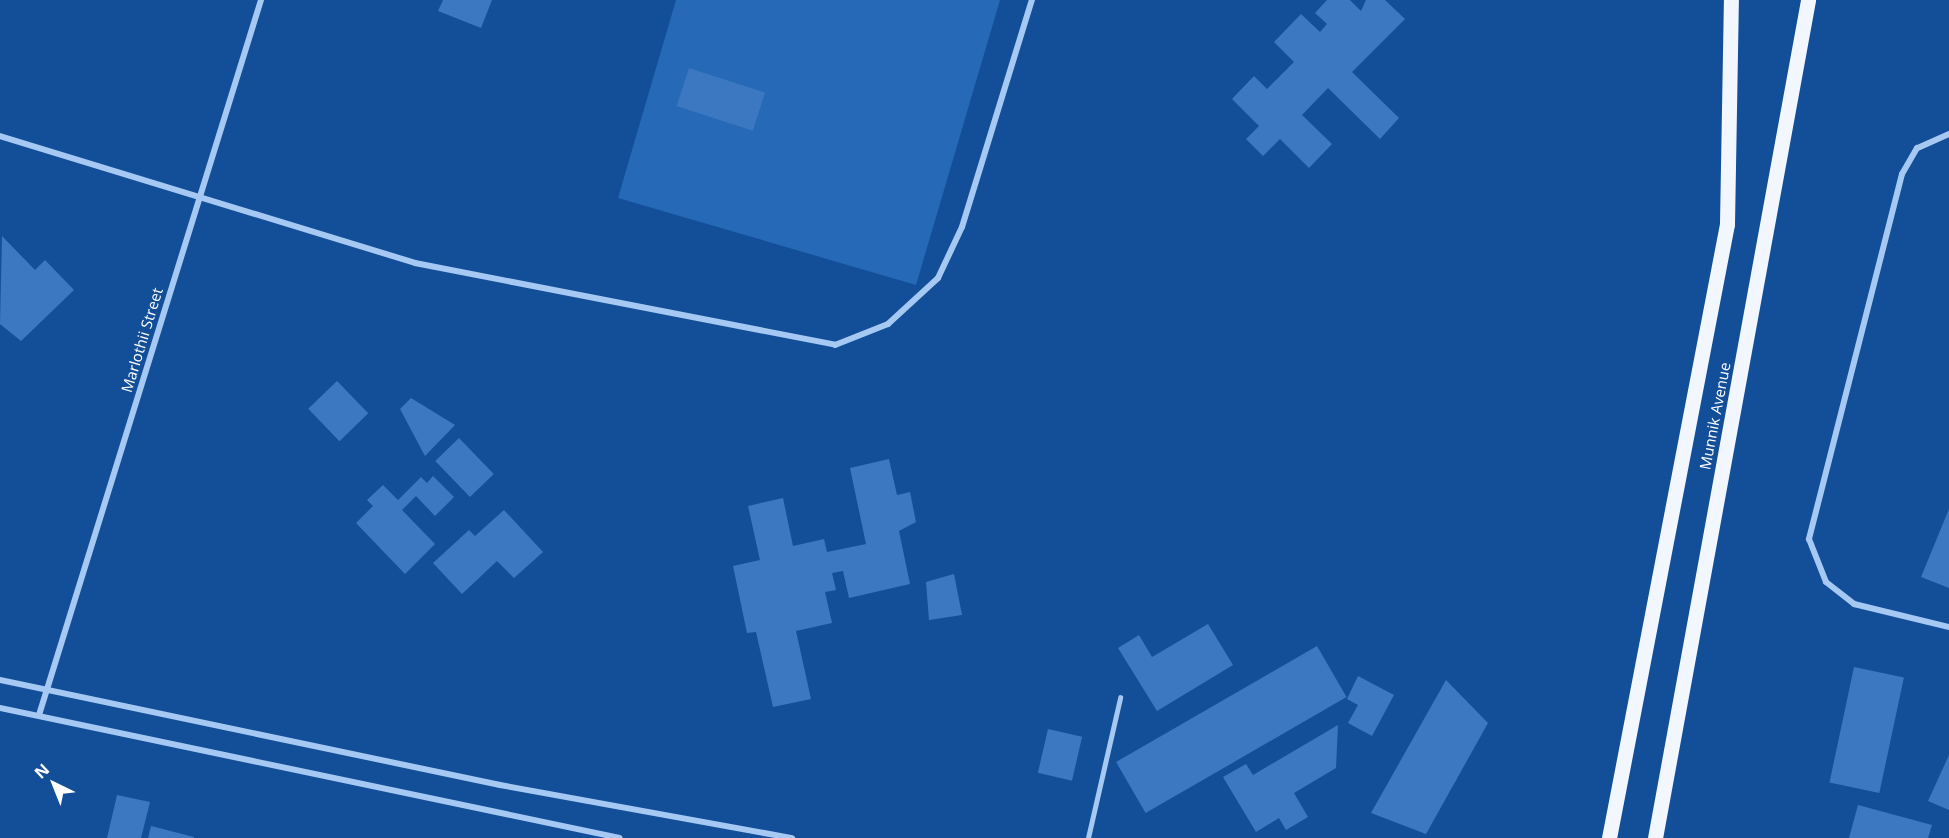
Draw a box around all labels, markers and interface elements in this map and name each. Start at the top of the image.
street label: Marlothii Street [118,285,166,395]
street label: Munnik Avenue [1696,361,1734,471]
north arrow [24,754,84,814]
text: N [29,758,54,783]

